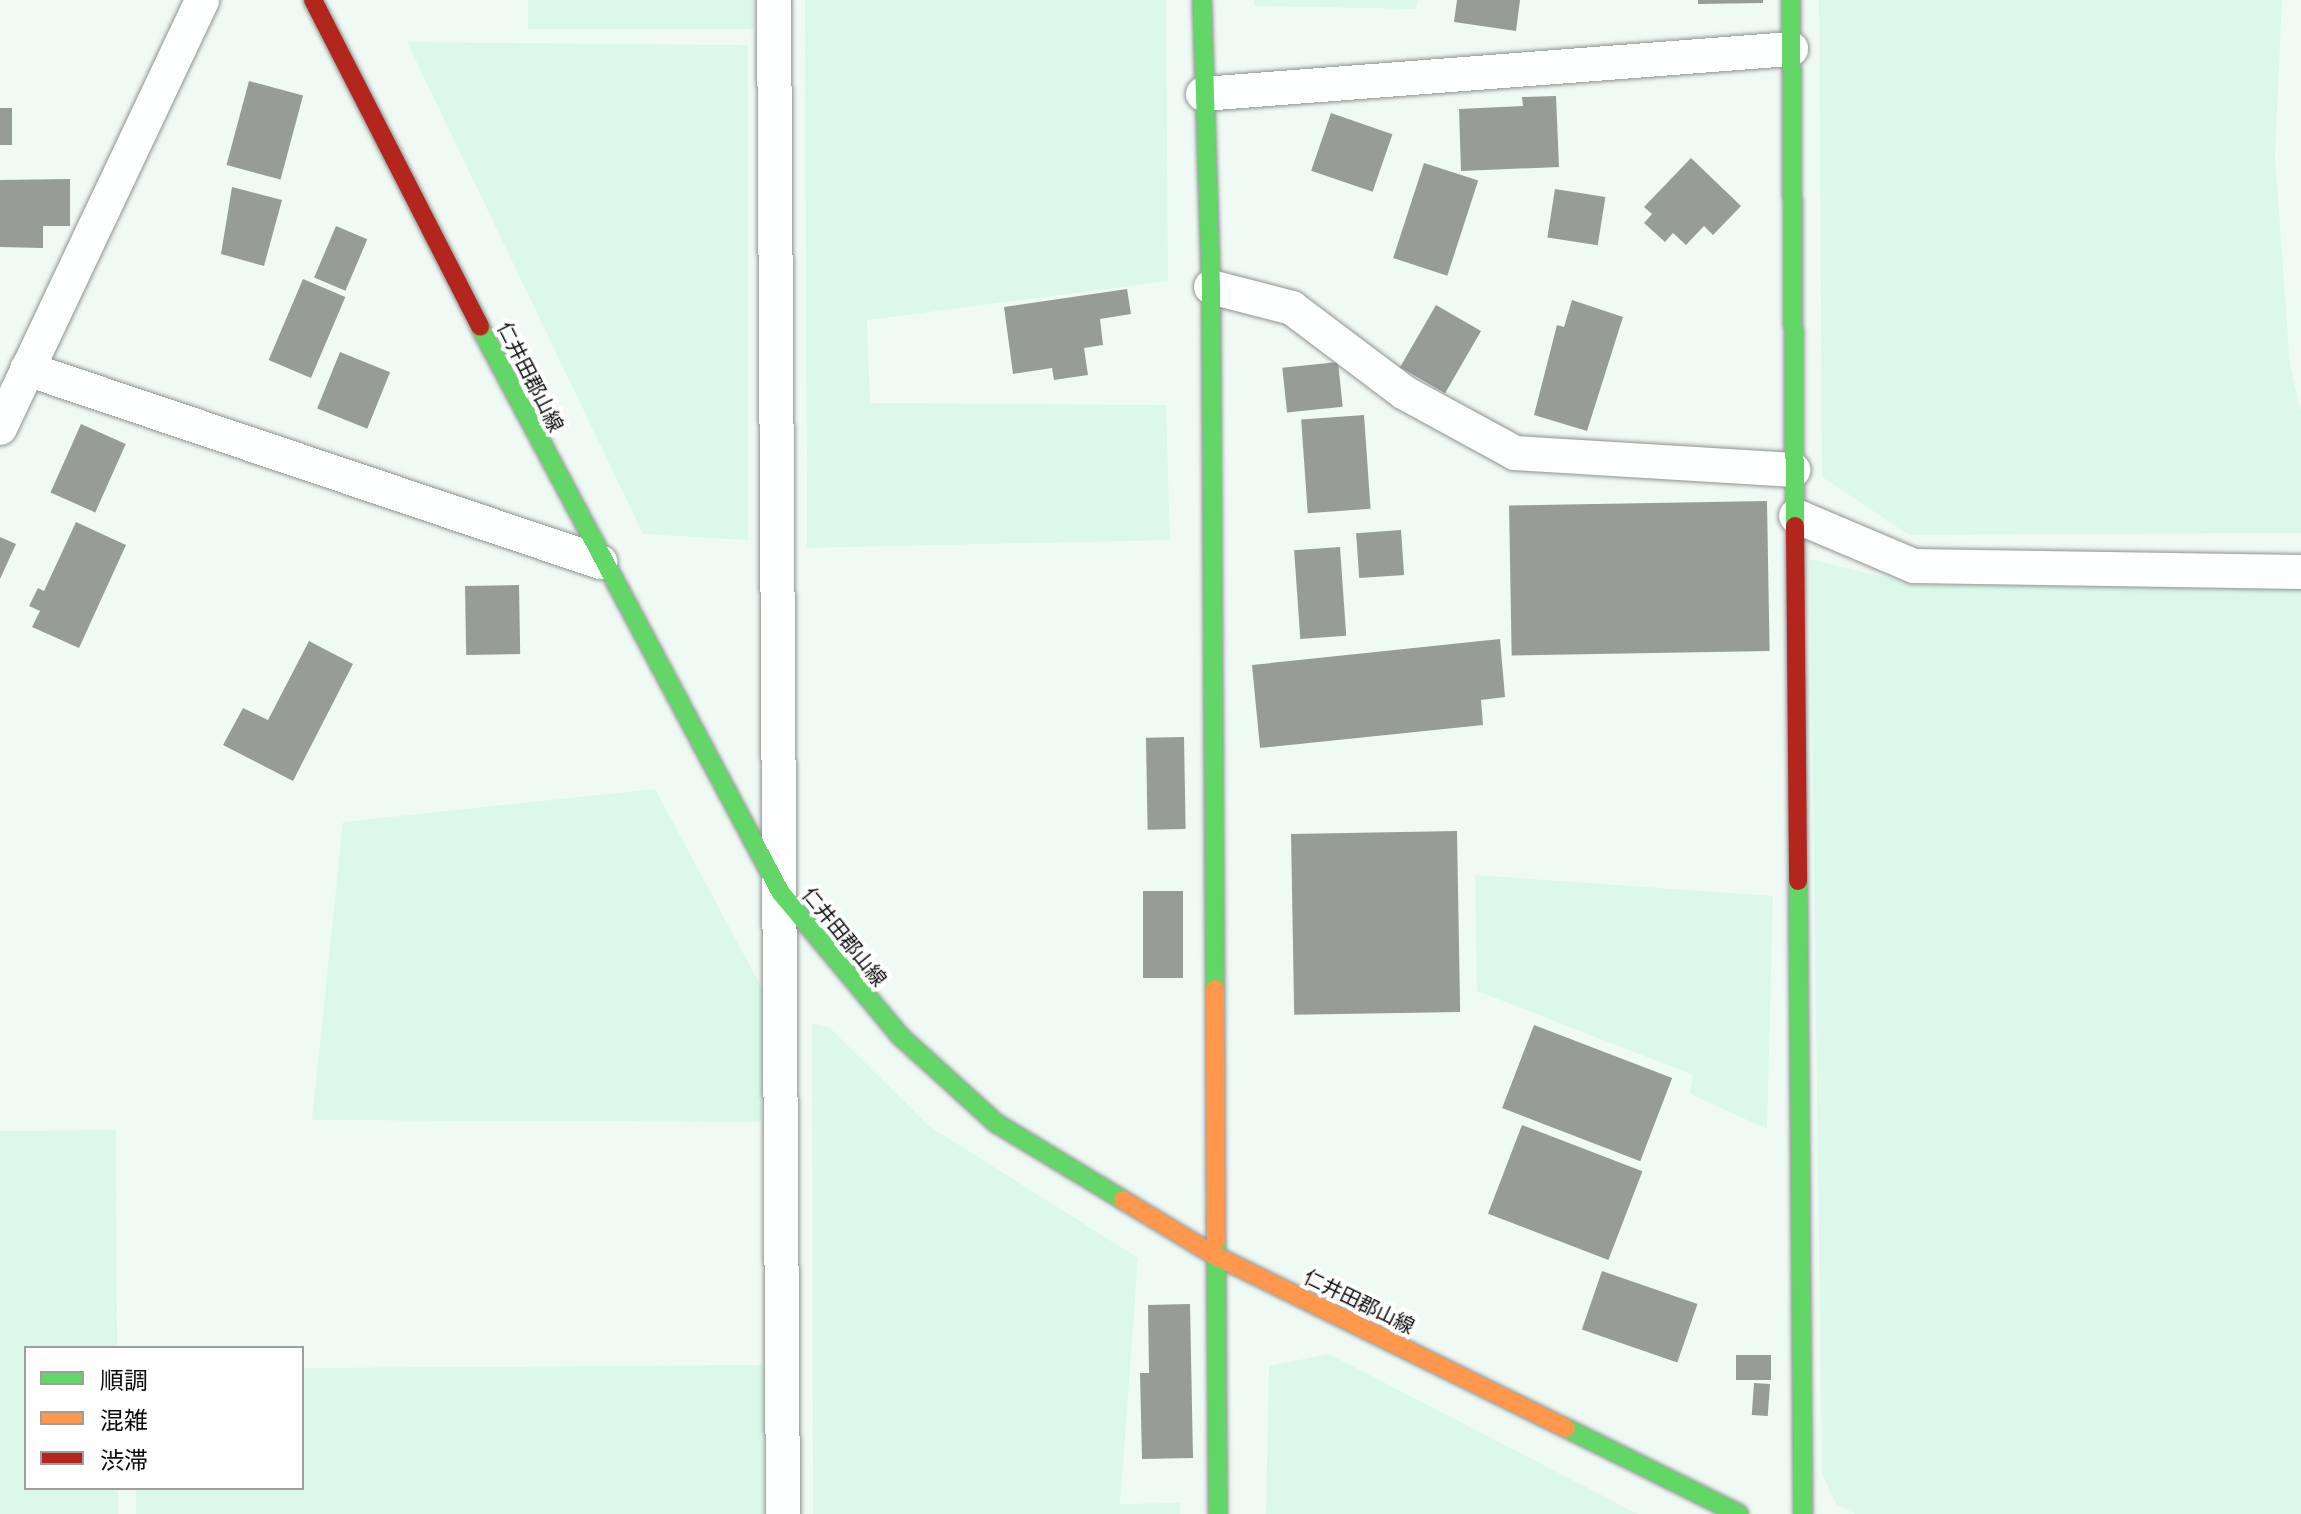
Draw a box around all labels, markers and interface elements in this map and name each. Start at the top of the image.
street label: 仁井田郡山線 [492,318,568,436]
street label: 仁井田郡山線 [797,883,891,991]
street label: 仁井田郡山線 [1300,1265,1418,1339]
legend [24,1346,304,1490]
text: 順調 [100,1367,148,1395]
text: 混雑 [100,1407,148,1435]
text: 渋滞 [100,1447,148,1475]

